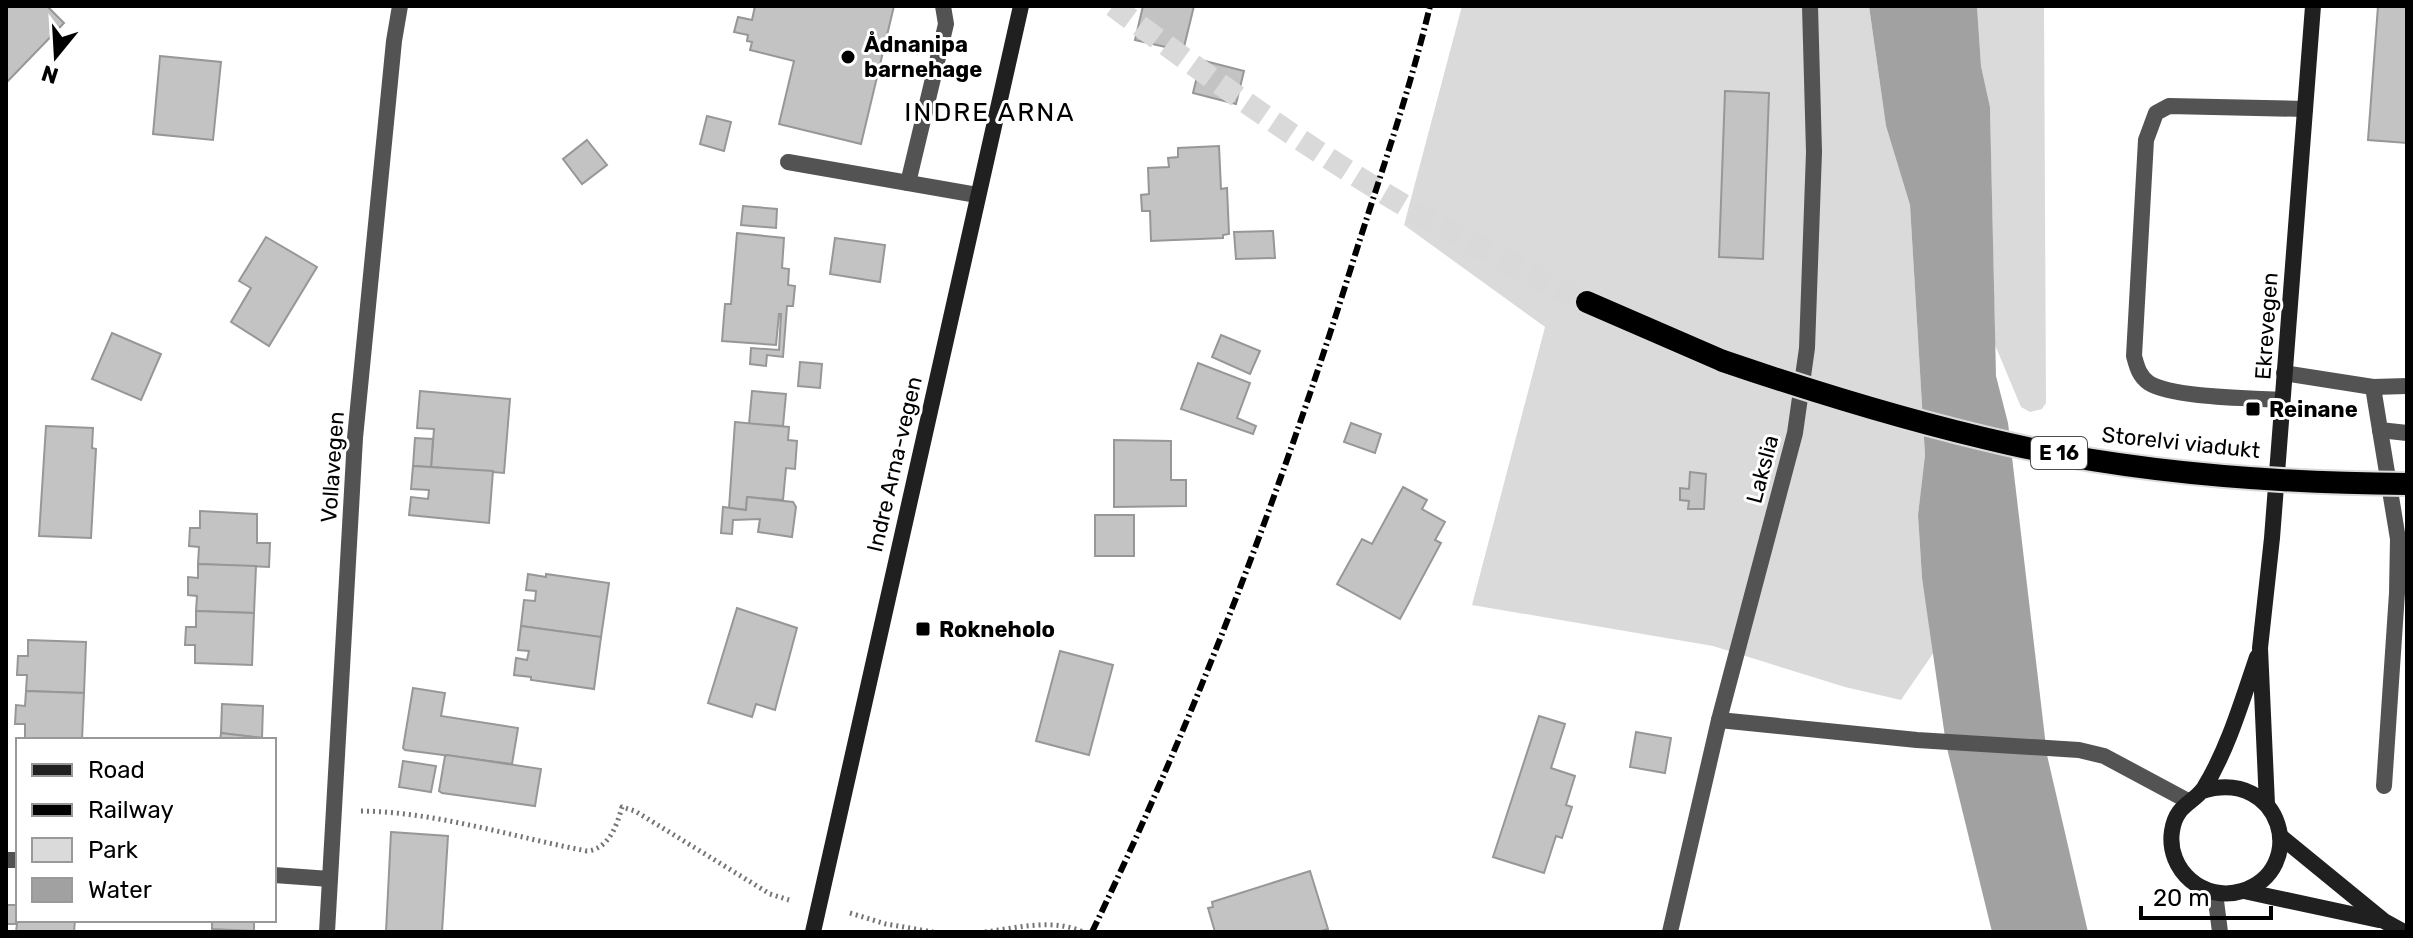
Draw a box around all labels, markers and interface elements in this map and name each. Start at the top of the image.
north arrow [16,16,96,96]
place label: Ådnanipa barnehage [864,31,982,83]
marker: Ådnanipa barnehage [839,48,857,66]
text: N [38,59,62,90]
district label: INDRE ARNA [904,97,1076,128]
street label: Ekrevegen [2249,271,2284,381]
street label: Indre Arna-vegen [861,374,928,555]
place label: Reinane [2269,396,2358,423]
marker: Reinane [2244,400,2262,418]
street label: Vollavegen [315,411,350,524]
street label: Storelvi viadukt [2100,421,2262,464]
street label: Lakslia [1740,432,1785,506]
road number: E 16 [2031,437,2087,469]
place label: Rokneholo [939,616,1055,643]
marker: Rokneholo [914,620,932,638]
legend [16,738,276,922]
text: Road [88,756,145,784]
text: Railway [88,796,174,824]
text: Park [88,836,139,864]
scale bar [2141,870,2271,920]
text: Water [88,876,152,904]
text: 20 m [2153,884,2210,912]

